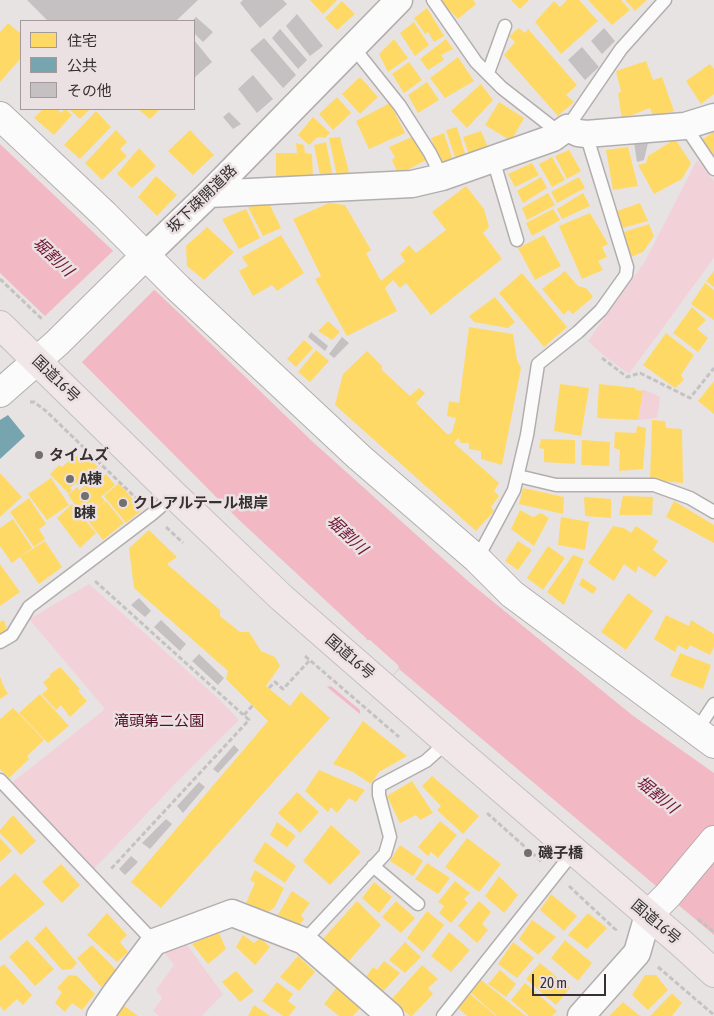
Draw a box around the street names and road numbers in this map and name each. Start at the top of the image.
street label: 坂下疎開道路 [163,161,241,237]
street label: 国道16号 [28,352,84,406]
street label: 国道16号 [322,631,378,683]
street label: 国道16号 [628,896,684,948]

